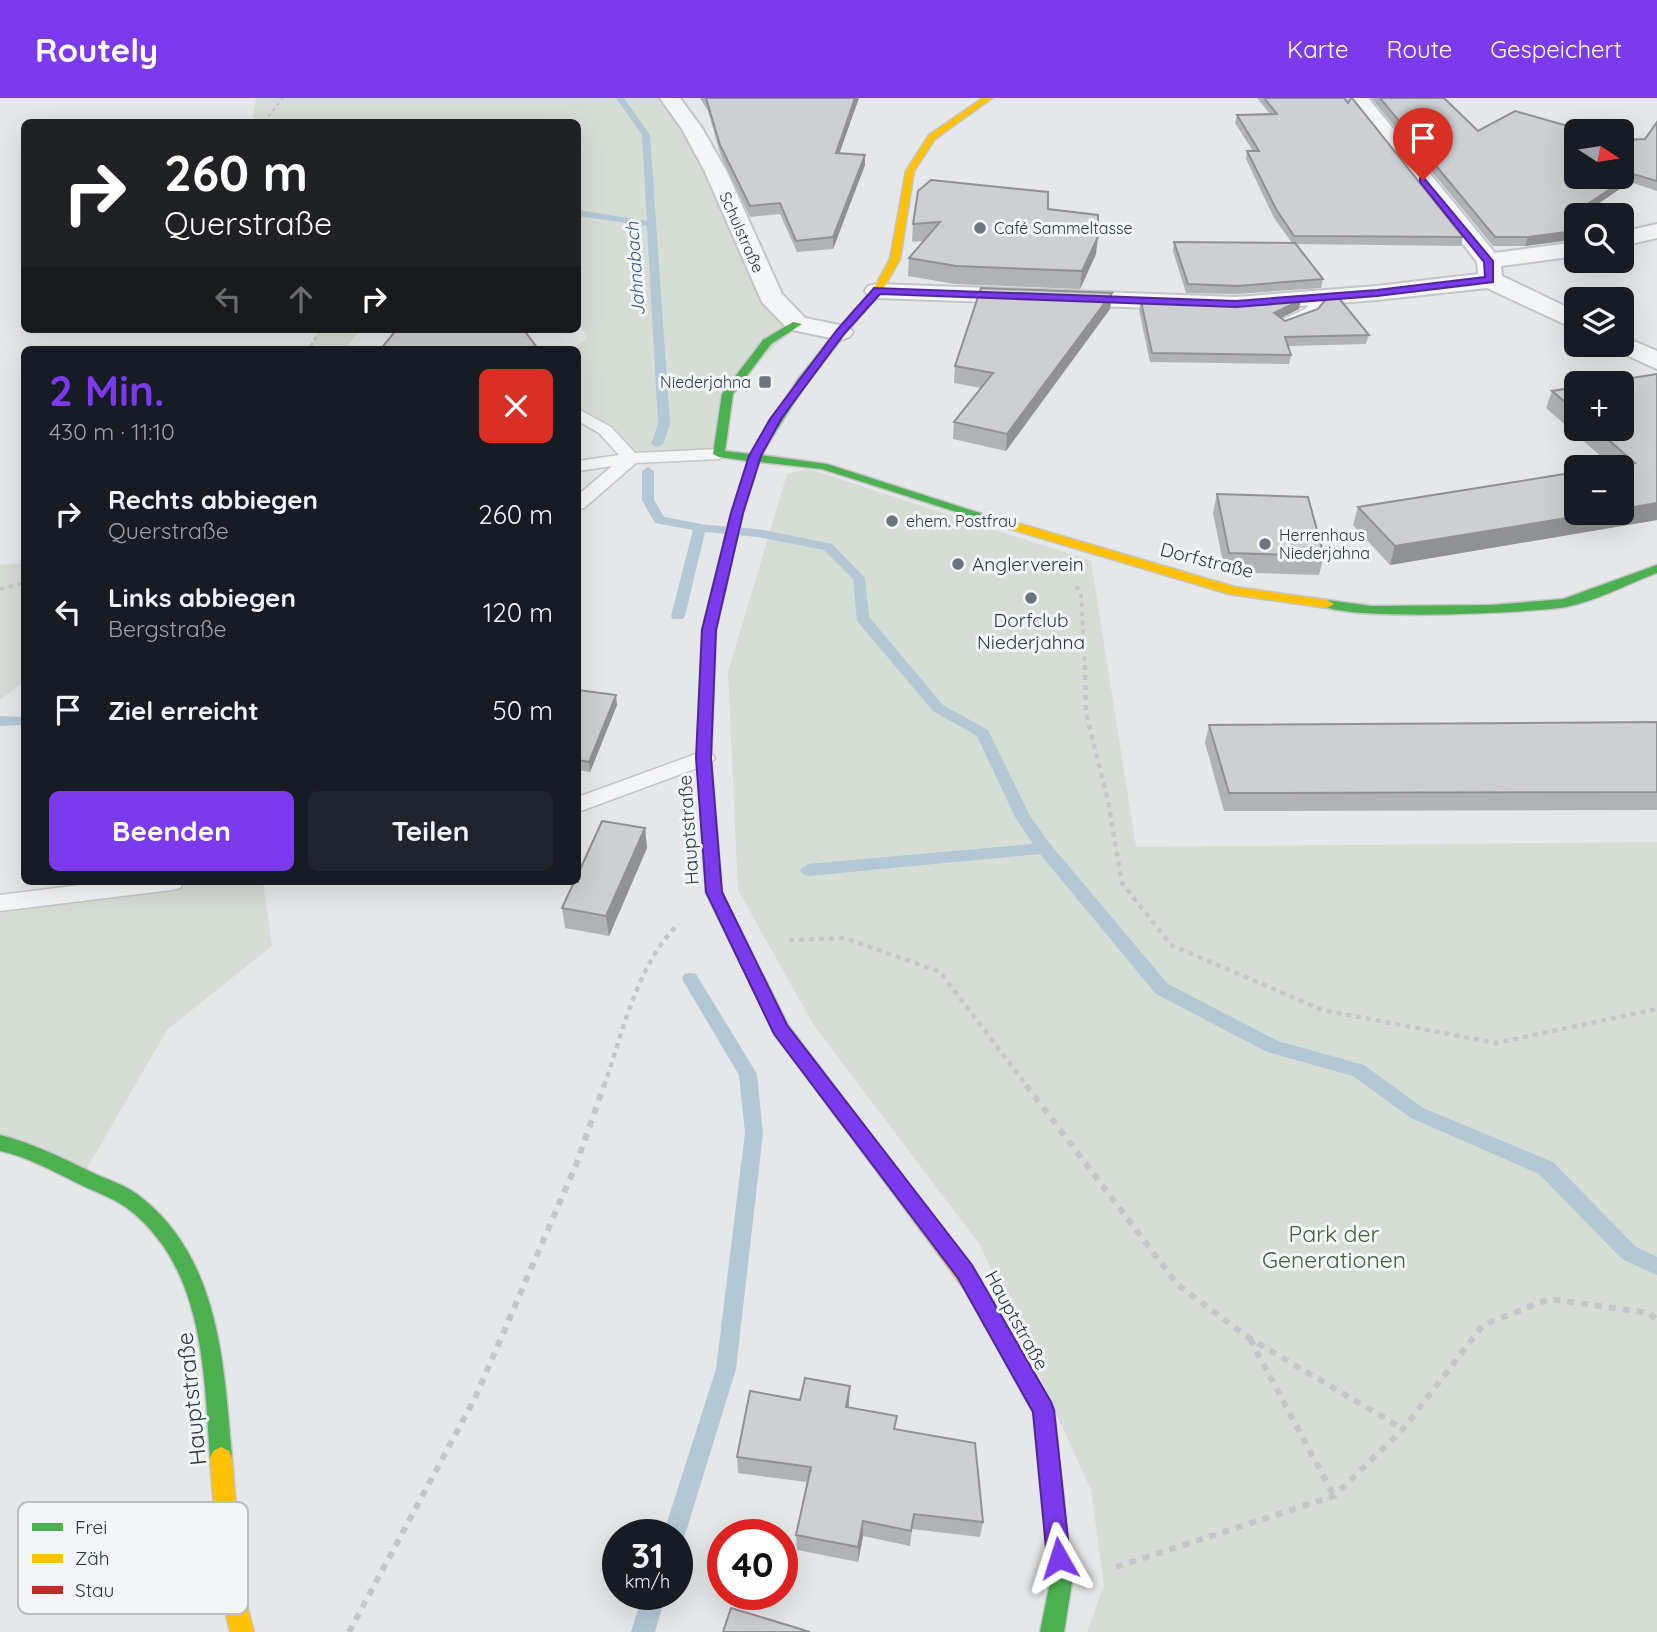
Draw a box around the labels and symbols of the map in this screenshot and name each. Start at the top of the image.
pin [1393,108,1453,180]
north arrow [1564,119,1634,189]
street label: Schulstraße [715,188,769,276]
place label: Café Sammeltasse [994,218,1132,238]
water label: Jahnabach [620,220,650,317]
marker: Café Sammeltasse [972,220,988,236]
place label: Niederjahna [660,372,751,392]
marker: Niederjahna [757,374,773,390]
place label: ehem. Postfrau [906,511,1017,531]
marker: ehem. Postfrau [884,513,900,529]
place label: Herrenhaus Niederjahna [1279,525,1370,563]
marker: Herrenhaus Niederjahna [1257,536,1273,552]
street label: Dorfstraße [1158,537,1256,583]
place label: Anglerverein [972,552,1084,576]
marker: Anglerverein [950,556,966,572]
marker: Dorfclub Niederjahna [1023,590,1039,606]
place label: Dorfclub Niederjahna [977,608,1085,654]
street label: Hauptstraße [672,774,704,886]
park label: Park der Generationen [1262,1219,1406,1274]
street label: Hauptstraße [980,1266,1054,1374]
street label: Hauptstraße [170,1331,212,1467]
legend [18,1502,248,1614]
text: Frei [75,1515,107,1539]
speed limit sign: 40 [707,1519,798,1610]
position arrow [1022,1521,1096,1595]
text: Zäh [75,1546,110,1570]
text: Stau [75,1578,114,1602]

